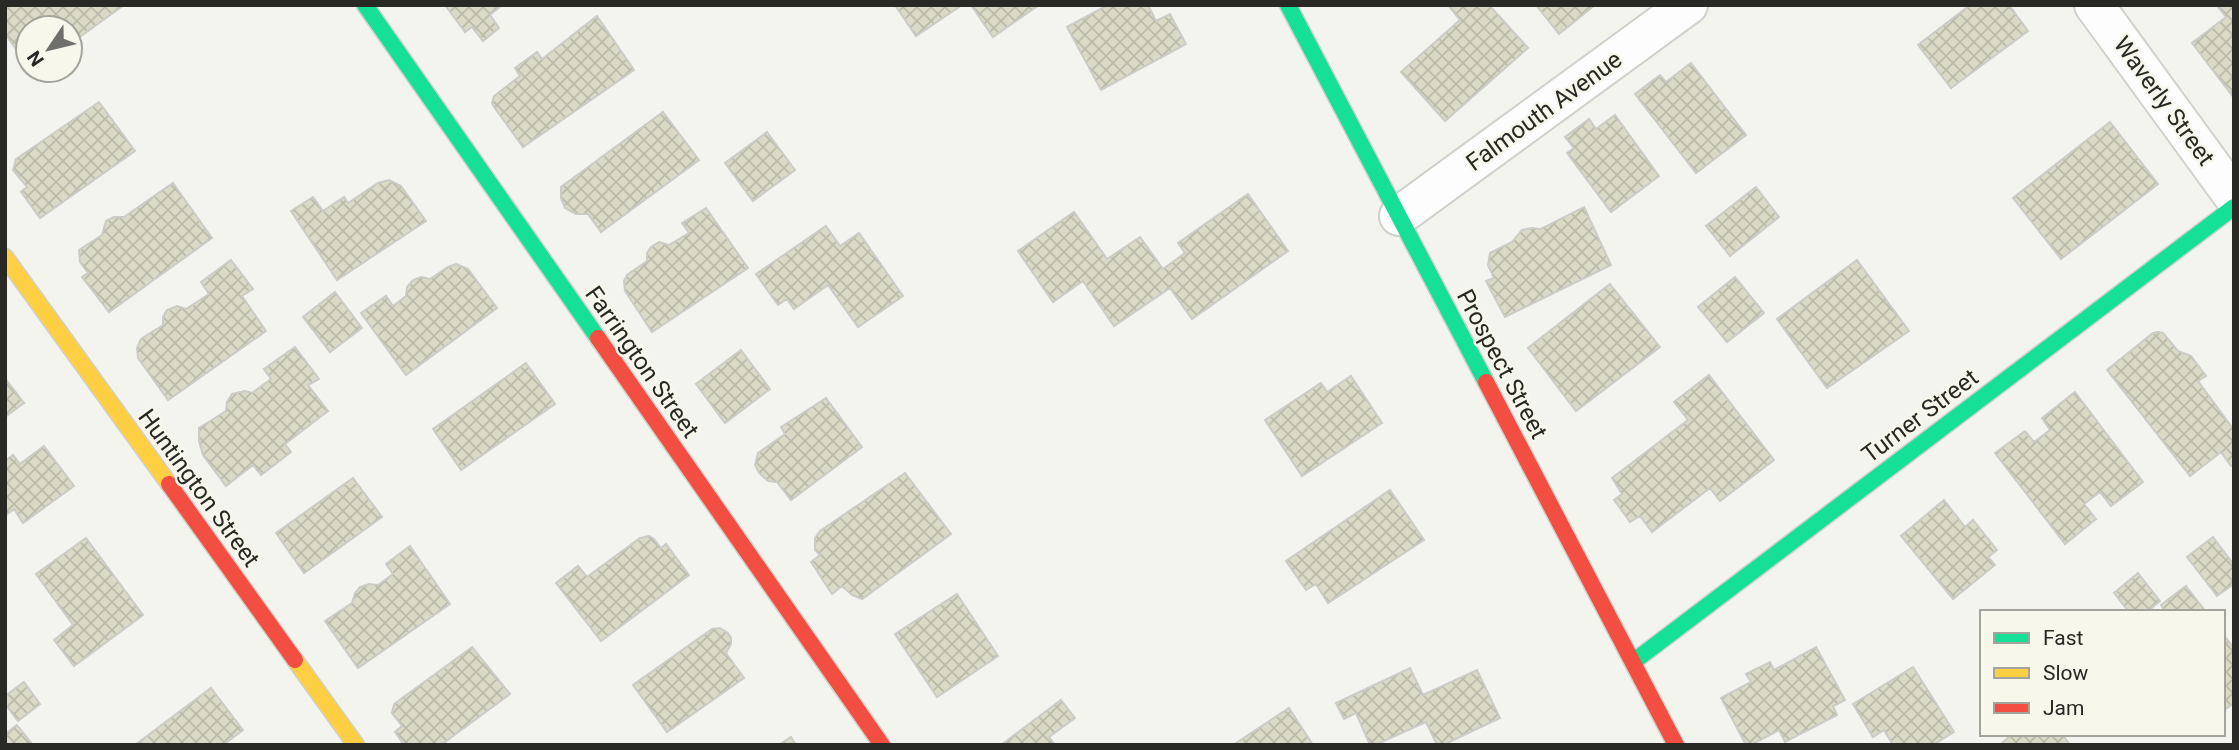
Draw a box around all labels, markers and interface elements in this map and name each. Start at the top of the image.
north arrow [14,14,84,84]
street label: Waverly Street [2108,31,2220,171]
street label: Falmouth Avenue [1461,45,1627,177]
text: N [22,46,49,71]
street label: Farrington Street [579,281,705,443]
street label: Prospect Street [1451,285,1553,444]
street label: Turner Street [1856,363,1984,469]
street label: Huntington Street [132,404,266,572]
legend [1980,610,2225,736]
text: Fast [2043,626,2084,650]
text: Slow [2043,661,2089,685]
text: Jam [2043,696,2084,720]

